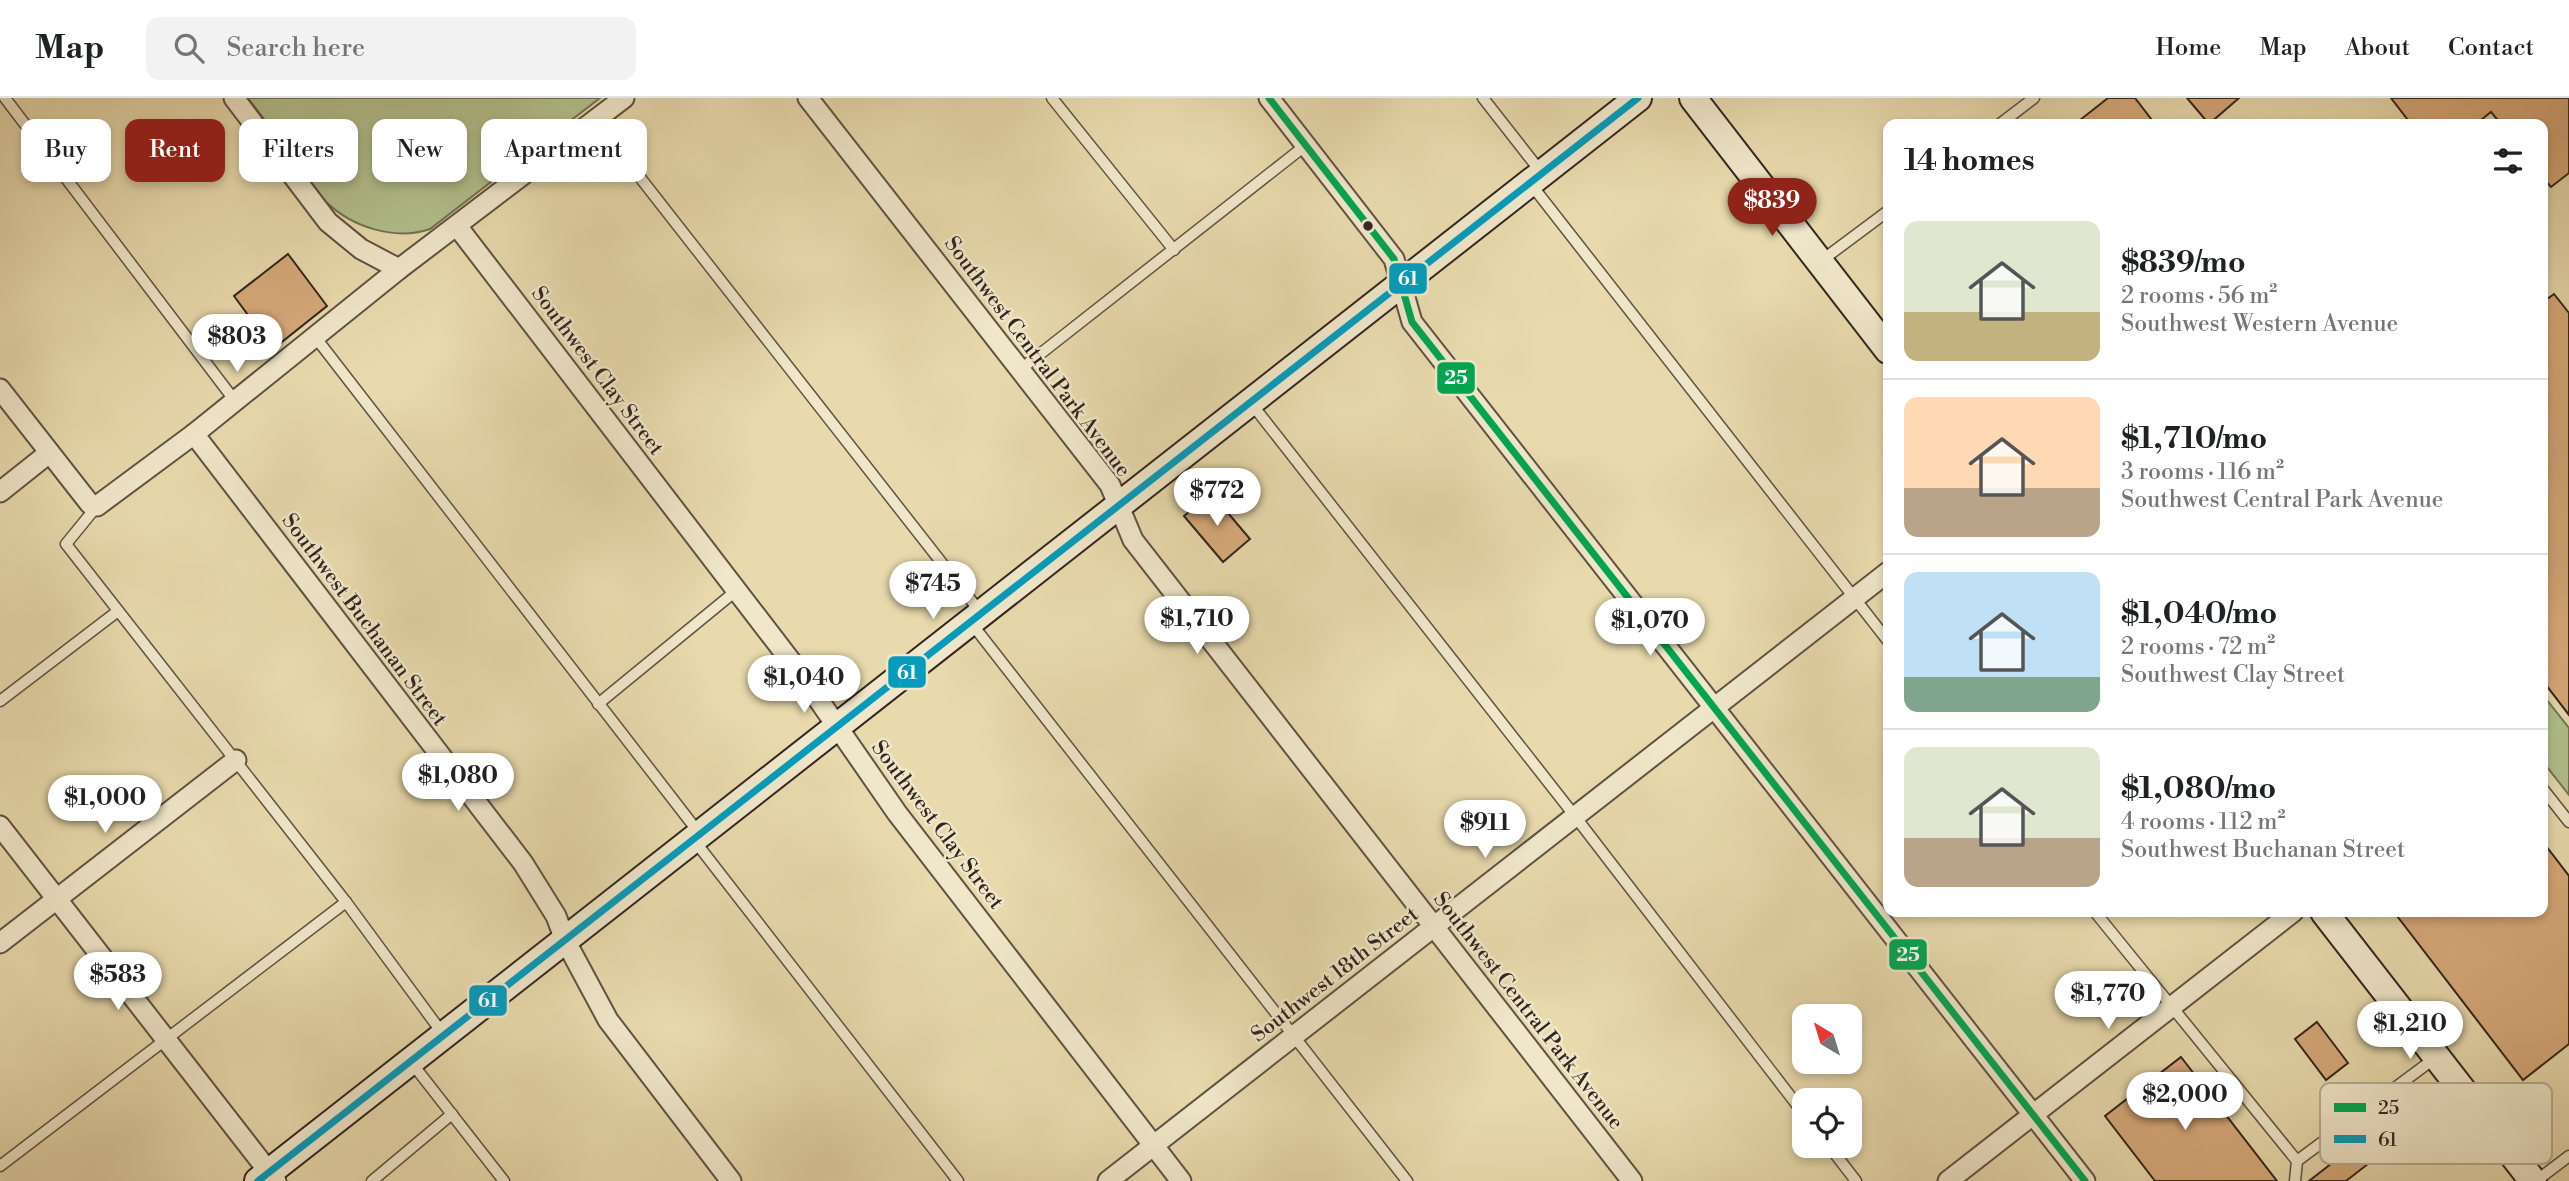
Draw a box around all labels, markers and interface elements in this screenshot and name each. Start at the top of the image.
search box [146,17,636,80]
text: Map [35,28,104,69]
icon: search [170,29,208,67]
text: Search here [226,32,365,64]
text: Home [2156,33,2221,63]
text: Map [2259,33,2307,63]
text: About [2345,33,2410,63]
text: Contact [2448,33,2534,63]
chip: Buy [21,119,111,182]
chip: Rent [125,119,225,182]
chip: Filters [239,119,358,182]
chip: New [372,119,467,182]
chip: Apartment [481,119,647,182]
text: 14 homes [1904,142,2035,180]
icon: filters [2489,142,2527,180]
pin: $839 [1731,178,1813,238]
text: $839 [1744,187,1800,215]
unlabelled marker [1361,219,1375,233]
street label: Southwest Central Park Avenue [938,232,1136,482]
text: $839/mo [2121,244,2246,282]
icon: home [1960,249,2044,333]
line badge: 61 [1388,262,1428,295]
text: 61 [1398,267,1418,291]
street label: Southwest Clay Street [525,281,669,461]
text: 2 rooms · 56 m² [2121,282,2277,310]
text: Southwest Western Avenue [2121,310,2398,338]
pin: $803 [196,314,278,374]
text: $803 [208,323,266,351]
line badge: 25 [1436,361,1476,395]
text: 25 [1444,366,1468,390]
text: $1,710/mo [2121,420,2267,458]
icon: home [1960,425,2044,509]
text: 3 rooms · 116 m² [2121,458,2284,486]
pin: $772 [1176,468,1258,528]
text: $772 [1190,477,1244,505]
text: Southwest Central Park Avenue [2121,486,2443,514]
street label: Southwest Buchanan Street [276,509,453,732]
pin: $745 [892,561,974,621]
text: $745 [905,570,961,598]
text: $1,040/mo [2121,595,2277,633]
pin: $1,710 [1140,596,1254,656]
pin: $1,070 [1593,598,1707,658]
icon: home [1960,600,2044,684]
text: $1,710 [1160,605,1234,633]
text: $1,070 [1611,607,1689,635]
text: 2 rooms · 72 m² [2121,633,2275,661]
line badge: 61 [887,655,927,689]
pin: $1,040 [747,656,861,715]
text: 61 [897,661,917,685]
text: Southwest Clay Street [2121,661,2345,689]
text: $1,040 [764,664,844,692]
street label: Southwest Clay Street [865,735,1009,915]
pin: $1,080 [401,754,515,813]
text: $1,080 [418,762,498,790]
text: $1,080/mo [2121,770,2276,808]
icon: home [1960,775,2044,859]
pin: $1,000 [48,776,162,835]
text: $1,000 [64,784,146,812]
pin: $911 [1444,800,1526,860]
text: 4 rooms · 112 m² [2121,808,2286,836]
text: $911 [1460,809,1510,837]
text: Southwest Buchanan Street [2121,836,2405,864]
street label: Southwest Central Park Avenue [1427,887,1629,1135]
street label: Southwest 18th Street [1246,901,1424,1048]
line badge: 25 [1888,938,1928,971]
text: 25 [1896,943,1920,967]
pin: $583 [77,953,159,1012]
text: $583 [90,961,146,989]
pin: $1,770 [2051,972,2165,1031]
text: $1,770 [2071,980,2145,1008]
line badge: 61 [468,984,508,1017]
text: 61 [478,989,498,1013]
pin: $1,210 [2353,1002,2467,1061]
north arrow [1792,1004,1862,1074]
map controls [1792,1004,1862,1158]
text: $1,210 [2373,1010,2447,1038]
pin: $2,000 [2128,1072,2242,1132]
text: $2,000 [2142,1081,2228,1109]
legend [2320,1083,2552,1164]
button: locate [1792,1088,1862,1158]
text: 25 [2378,1096,2399,1120]
text: 61 [2378,1128,2397,1152]

